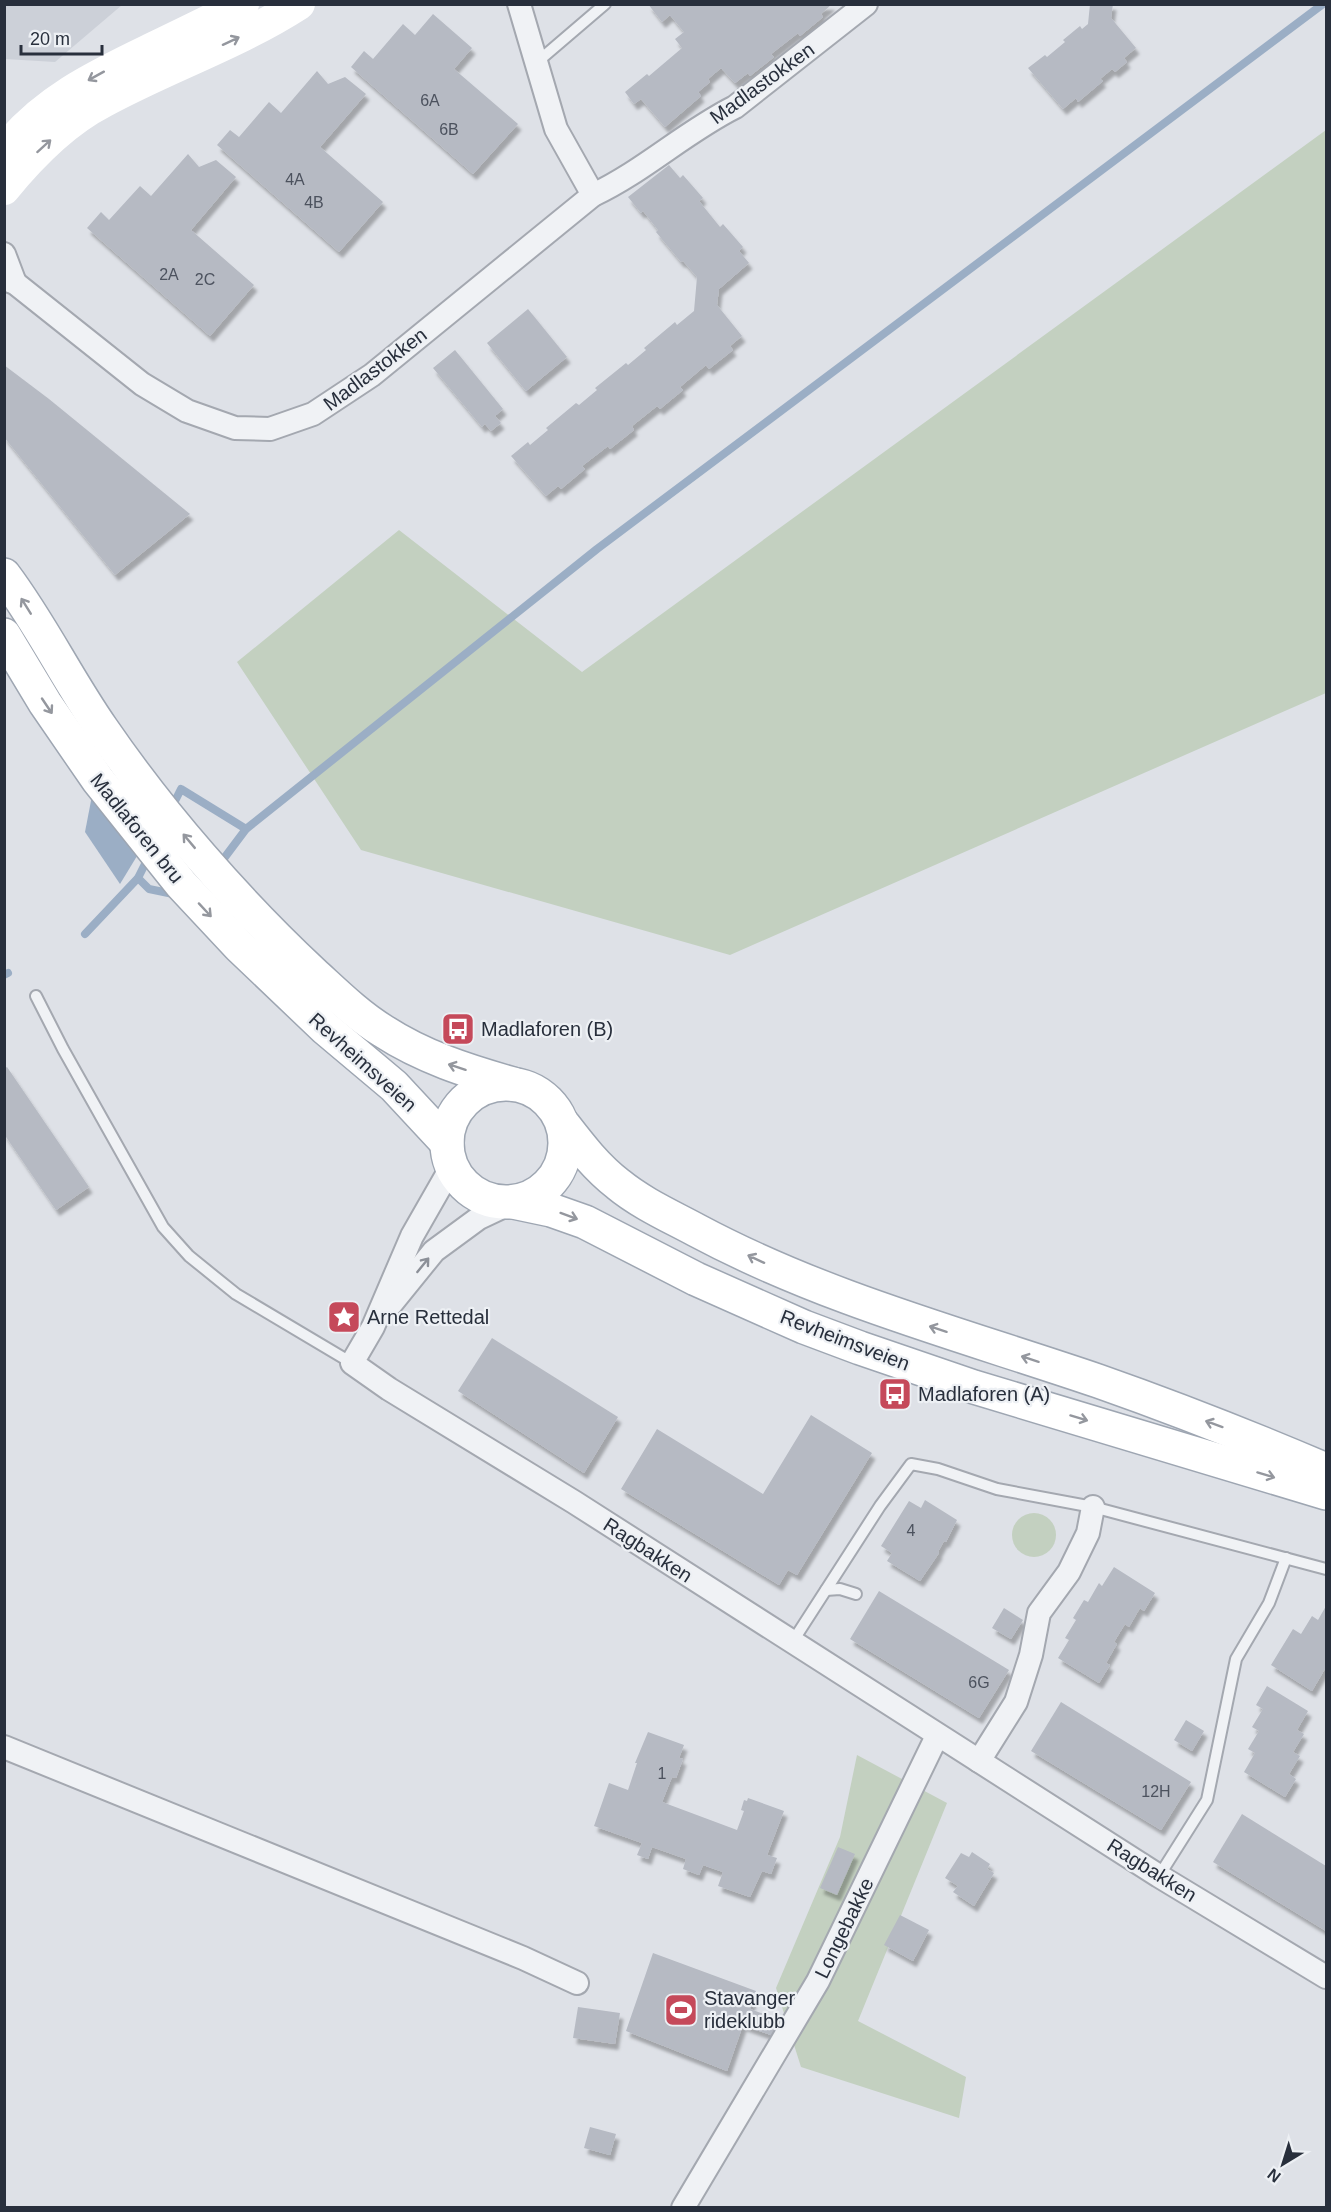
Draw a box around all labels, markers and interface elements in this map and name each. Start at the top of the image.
scale bar [21,18,102,56]
text: 20 m [30,29,70,49]
one-way arrow [222,35,240,47]
street label: Madlastokken [706,38,818,128]
one-way arrow [88,71,106,82]
house number: 6A [420,92,440,109]
house number: 6B [439,121,459,138]
one-way arrow [36,139,51,153]
house number: 4A [285,171,305,188]
house number: 4B [304,194,324,211]
house number: 2A [159,266,179,283]
house number: 2C [195,271,215,288]
street label: Madlastokken [319,323,431,415]
one-way arrow [19,598,31,615]
one-way arrow [41,698,53,714]
street label: Madlaforen bru [86,769,188,887]
one-way arrow [182,834,196,849]
one-way arrow [198,902,212,917]
street label: Revheimsveien [305,1008,421,1116]
bus stop icon: Madlaforen (B) [440,1011,476,1047]
place label: Madlaforen (B) [481,1018,613,1040]
one-way arrow [448,1061,467,1072]
one-way arrow [559,1212,578,1223]
one-way arrow [748,1253,766,1264]
one-way arrow [416,1257,429,1273]
place icon: Arne Rettedal [326,1299,362,1335]
street label: Revheimsveien [777,1305,913,1375]
place label: Arne Rettedal [367,1306,489,1328]
one-way arrow [929,1322,948,1333]
one-way arrow [1021,1353,1040,1364]
bus stop icon: Madlaforen (A) [877,1376,913,1412]
place label: Madlaforen (A) [918,1383,1050,1405]
one-way arrow [1069,1413,1088,1424]
one-way arrow [1205,1417,1224,1428]
one-way arrow [1256,1470,1275,1481]
street label: Ragbakken [600,1513,696,1587]
house number: 4 [907,1522,916,1539]
house number: 6G [968,1674,990,1691]
house number: 1 [658,1765,667,1782]
house number: 12H [1141,1783,1171,1800]
street label: Ragbakken [1103,1834,1201,1906]
street label: Longebakke [810,1874,878,1982]
place label: Stavanger rideklubb [704,1987,796,2032]
sports icon: Stavanger rideklubb [663,1992,699,2028]
north arrow [1253,2134,1313,2194]
text: N [1264,2165,1284,2186]

